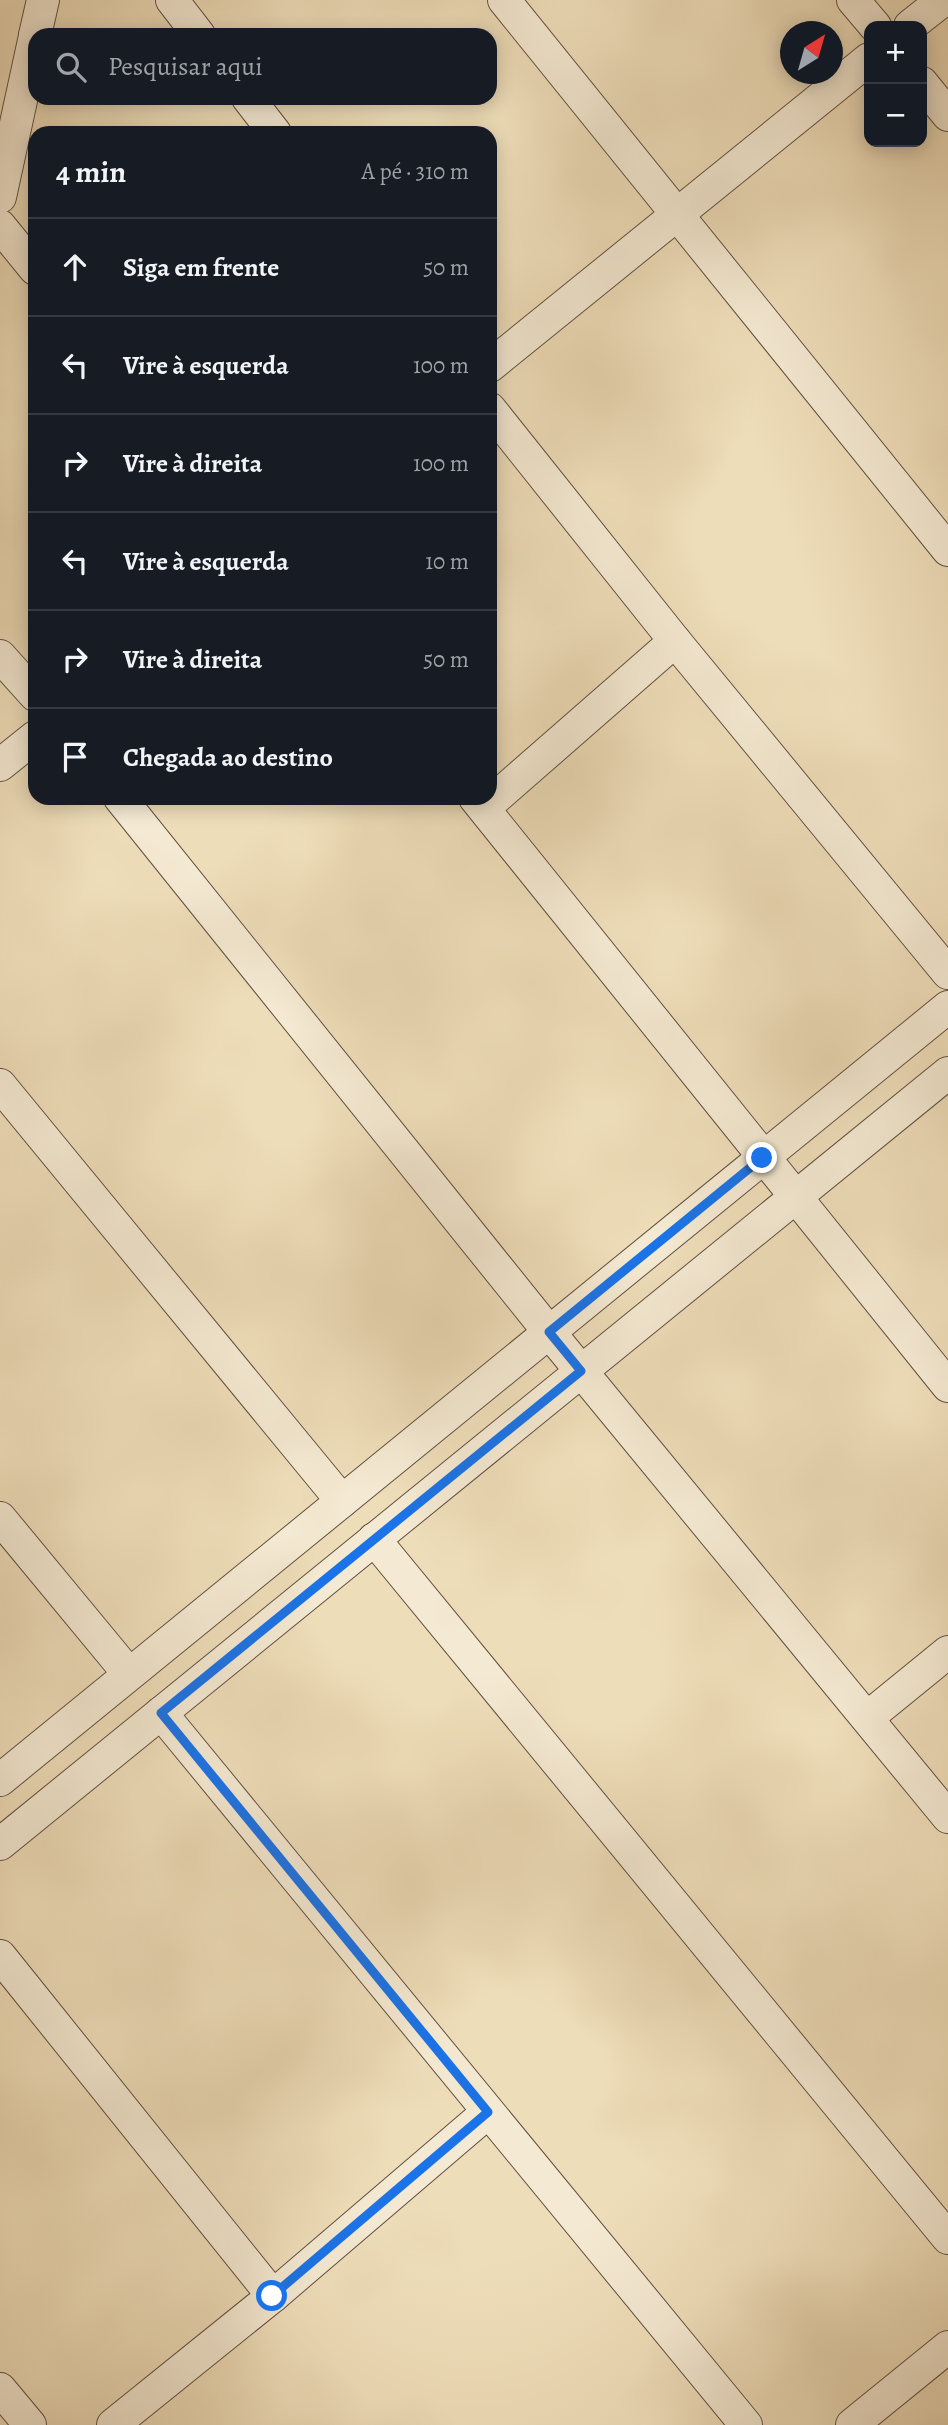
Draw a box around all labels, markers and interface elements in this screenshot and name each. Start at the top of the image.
north arrow [780,21,843,84]
map controls [864,21,927,147]
button: + [864,21,927,84]
search box [28,28,497,105]
icon: search [52,48,90,86]
text: Pesquisar aqui [108,49,263,84]
button: − [864,84,927,147]
text: 4 min [56,152,126,192]
text: A pé · 310 m [362,156,469,187]
icon: ahead [56,248,94,286]
text: Siga em frente [123,250,279,285]
text: 50 m [423,252,469,283]
icon: left [56,346,94,384]
text: Vire à esquerda [123,348,289,383]
text: 100 m [413,350,469,381]
icon: right [56,444,94,482]
text: Vire à direita [123,446,262,481]
text: 100 m [413,448,469,479]
icon: left [56,542,94,580]
text: Vire à esquerda [123,544,289,579]
text: 10 m [425,546,469,577]
icon: right [56,640,94,678]
text: Vire à direita [123,642,262,677]
text: 50 m [423,644,469,675]
icon: arrive [56,738,94,776]
text: Chegada ao destino [123,740,333,775]
route end [746,1142,777,1173]
route start [256,2280,287,2311]

